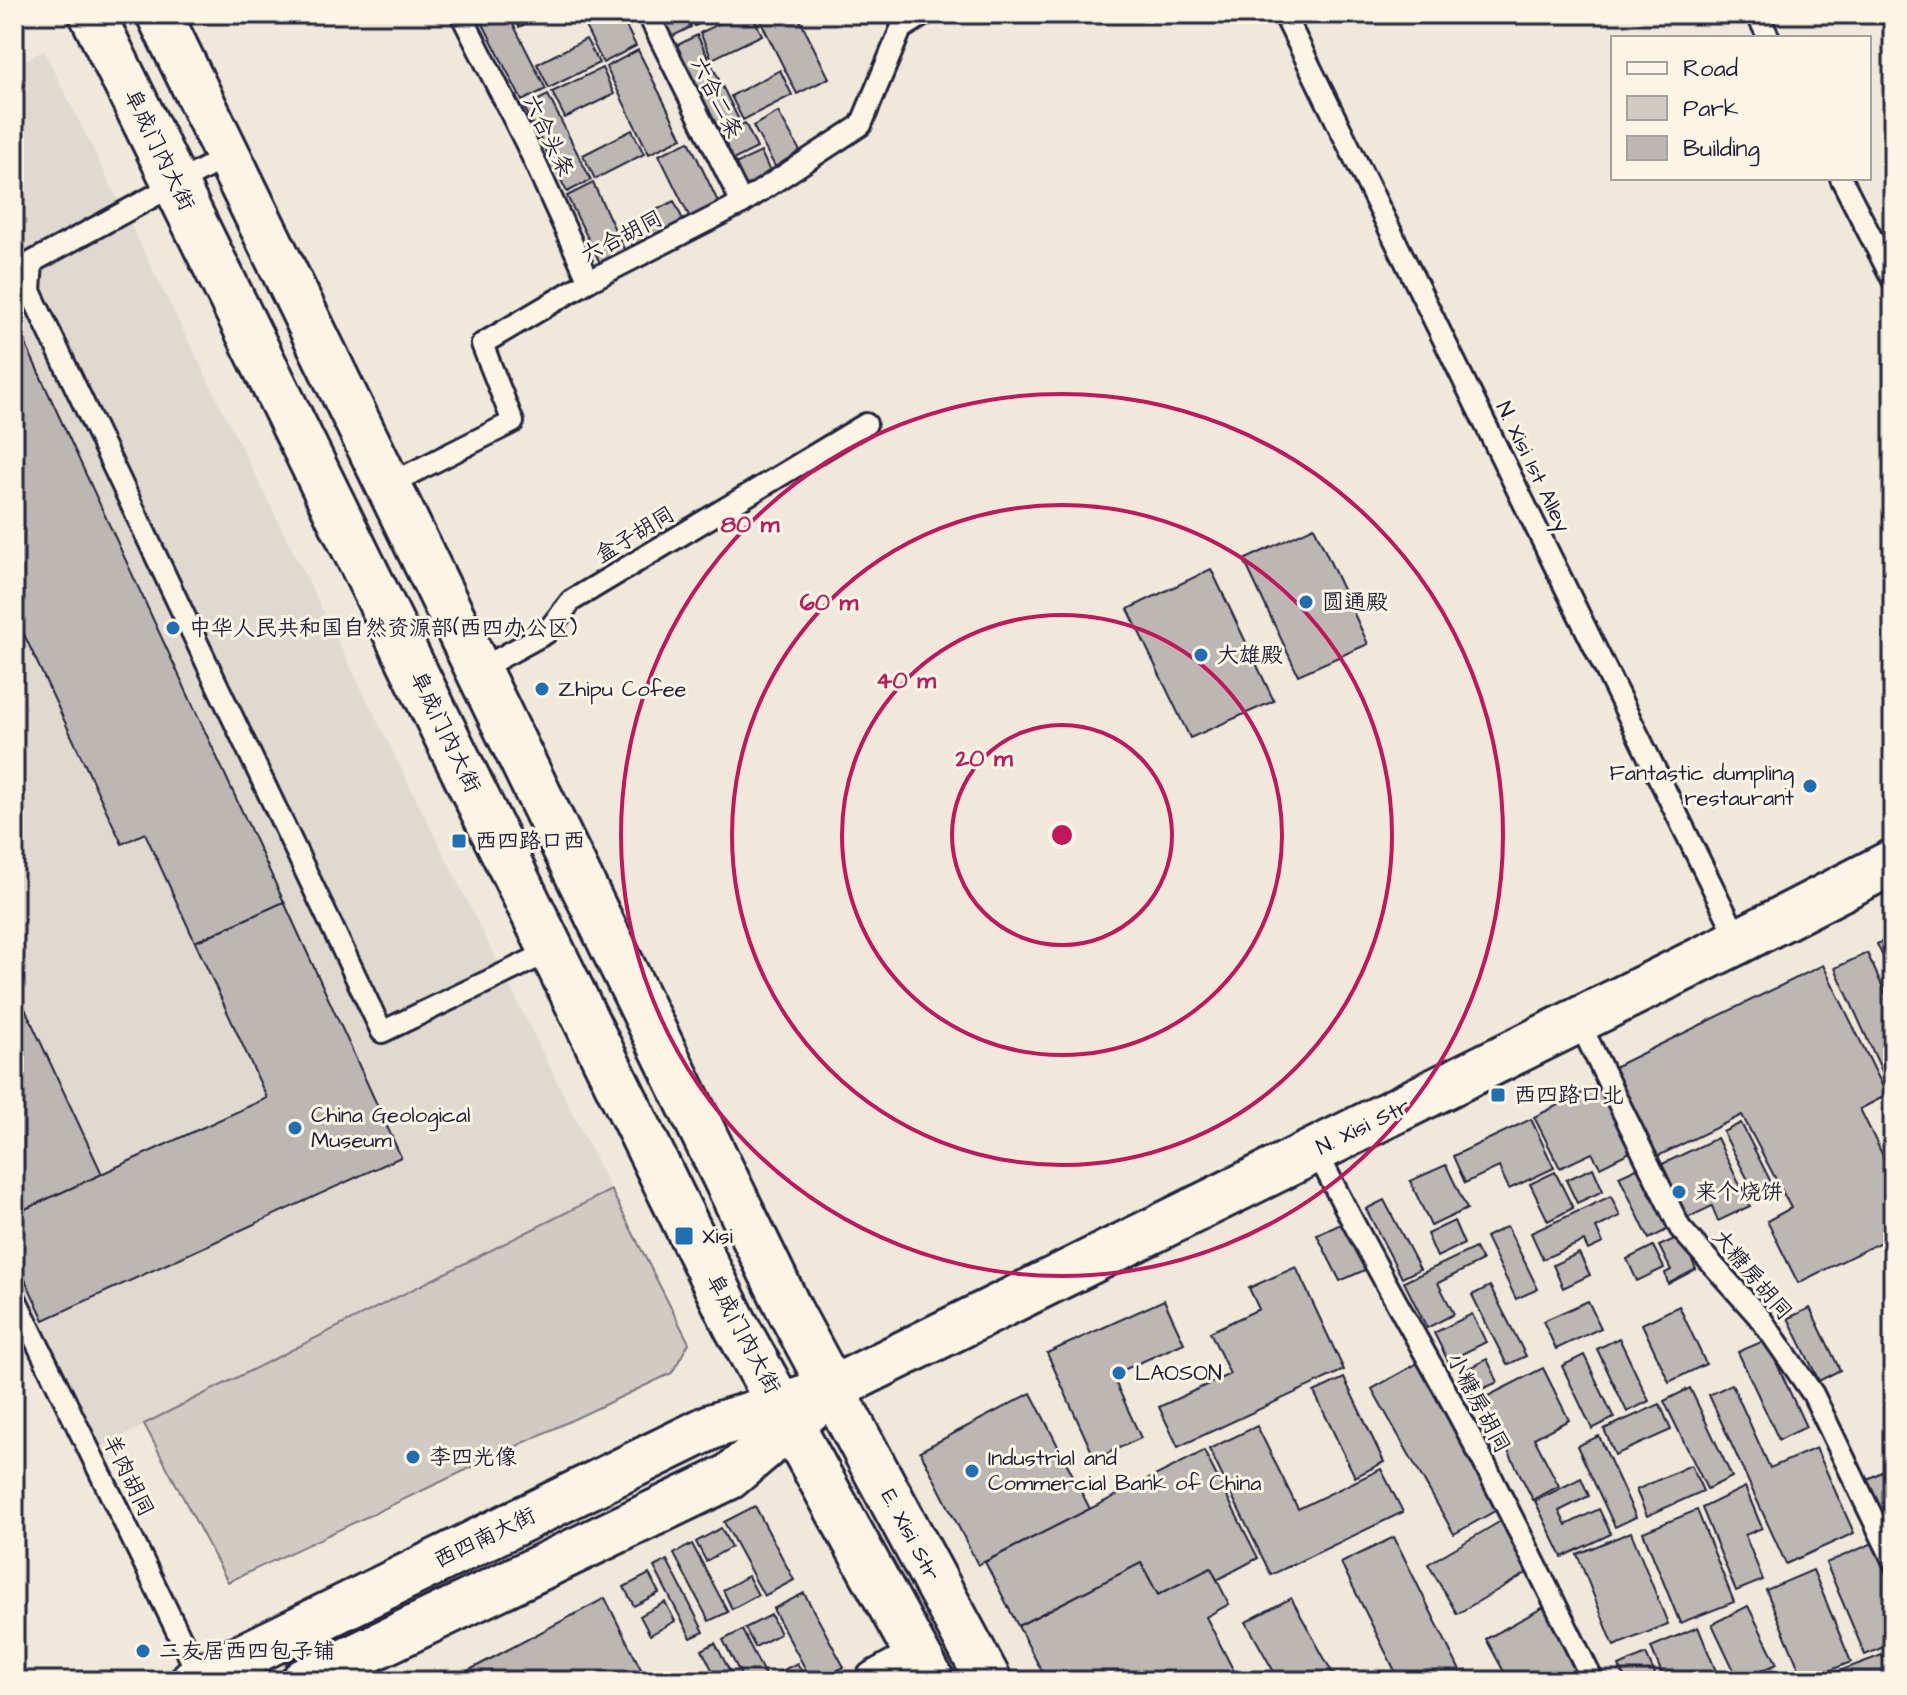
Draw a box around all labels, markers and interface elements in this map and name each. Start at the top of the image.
legend [1611,36,1871,180]
street label: 六合二条 [682,52,750,144]
text: Road [1683,52,1738,86]
street label: 阜成门内大街 [116,84,202,216]
street label: 六合头条 [515,90,581,182]
text: Park [1683,92,1739,126]
text: Building [1683,132,1760,167]
street label: 六合胡同 [576,203,668,271]
street label: N. Xisi 1st Alley [1487,396,1578,538]
street label: 盒子胡同 [589,499,681,571]
text: 80 m [721,508,780,542]
text: 60 m [800,586,859,620]
place label: 圆通殿 [1322,587,1388,618]
marker: 圆通殿 [1297,593,1315,611]
place label: 中华人民共和国自然资源部(西四办公区) [189,613,578,644]
marker: 中华人民共和国自然资源部(西四办公区) [164,619,182,637]
place label: 大雄殿 [1217,640,1283,671]
marker: 大雄殿 [1192,646,1210,664]
text: 40 m [876,664,936,698]
street label: 阜成门内大街 [402,666,488,798]
place label: Zhipu Cofee [558,674,687,705]
marker: Zhipu Cofee [533,680,551,698]
text: 20 m [954,742,1013,776]
place label: Fantastic dumpling restaurant [1610,758,1794,814]
marker: Fantastic dumpling restaurant [1801,777,1819,795]
centre of rings [1048,821,1076,849]
place label: 西四路口西 [475,826,585,857]
marker: 西四路口西 [450,832,468,850]
place label: 西四路口北 [1514,1080,1624,1111]
marker: 西四路口北 [1489,1086,1507,1104]
street label: N. Xisi Str [1311,1091,1415,1163]
place label: China Geological Museum [311,1100,470,1156]
marker: China Geological Museum [286,1119,304,1137]
place label: 来个烧饼 [1695,1177,1783,1208]
marker: 来个烧饼 [1670,1183,1688,1201]
place label: Xisi [702,1221,733,1252]
street label: 大糖房胡同 [1705,1223,1799,1327]
marker: Xisi [673,1225,695,1247]
street label: 阜成门内大街 [698,1268,788,1400]
street label: 小糖房胡同 [1438,1347,1518,1459]
place label: LAOSON [1135,1358,1222,1389]
marker: LAOSON [1110,1364,1128,1382]
street label: 羊肉胡同 [95,1430,161,1522]
place label: 李四光像 [429,1442,517,1473]
place label: Industrial and Commercial Bank of China [988,1443,1261,1499]
marker: 李四光像 [404,1448,422,1466]
marker: Industrial and Commercial Bank of China [963,1462,981,1480]
street label: E. Xisi Str [873,1484,947,1586]
street label: 西四南大街 [429,1500,541,1576]
place label: 二友居西四包子铺 [159,1636,335,1667]
marker: 二友居西四包子铺 [134,1642,152,1660]

